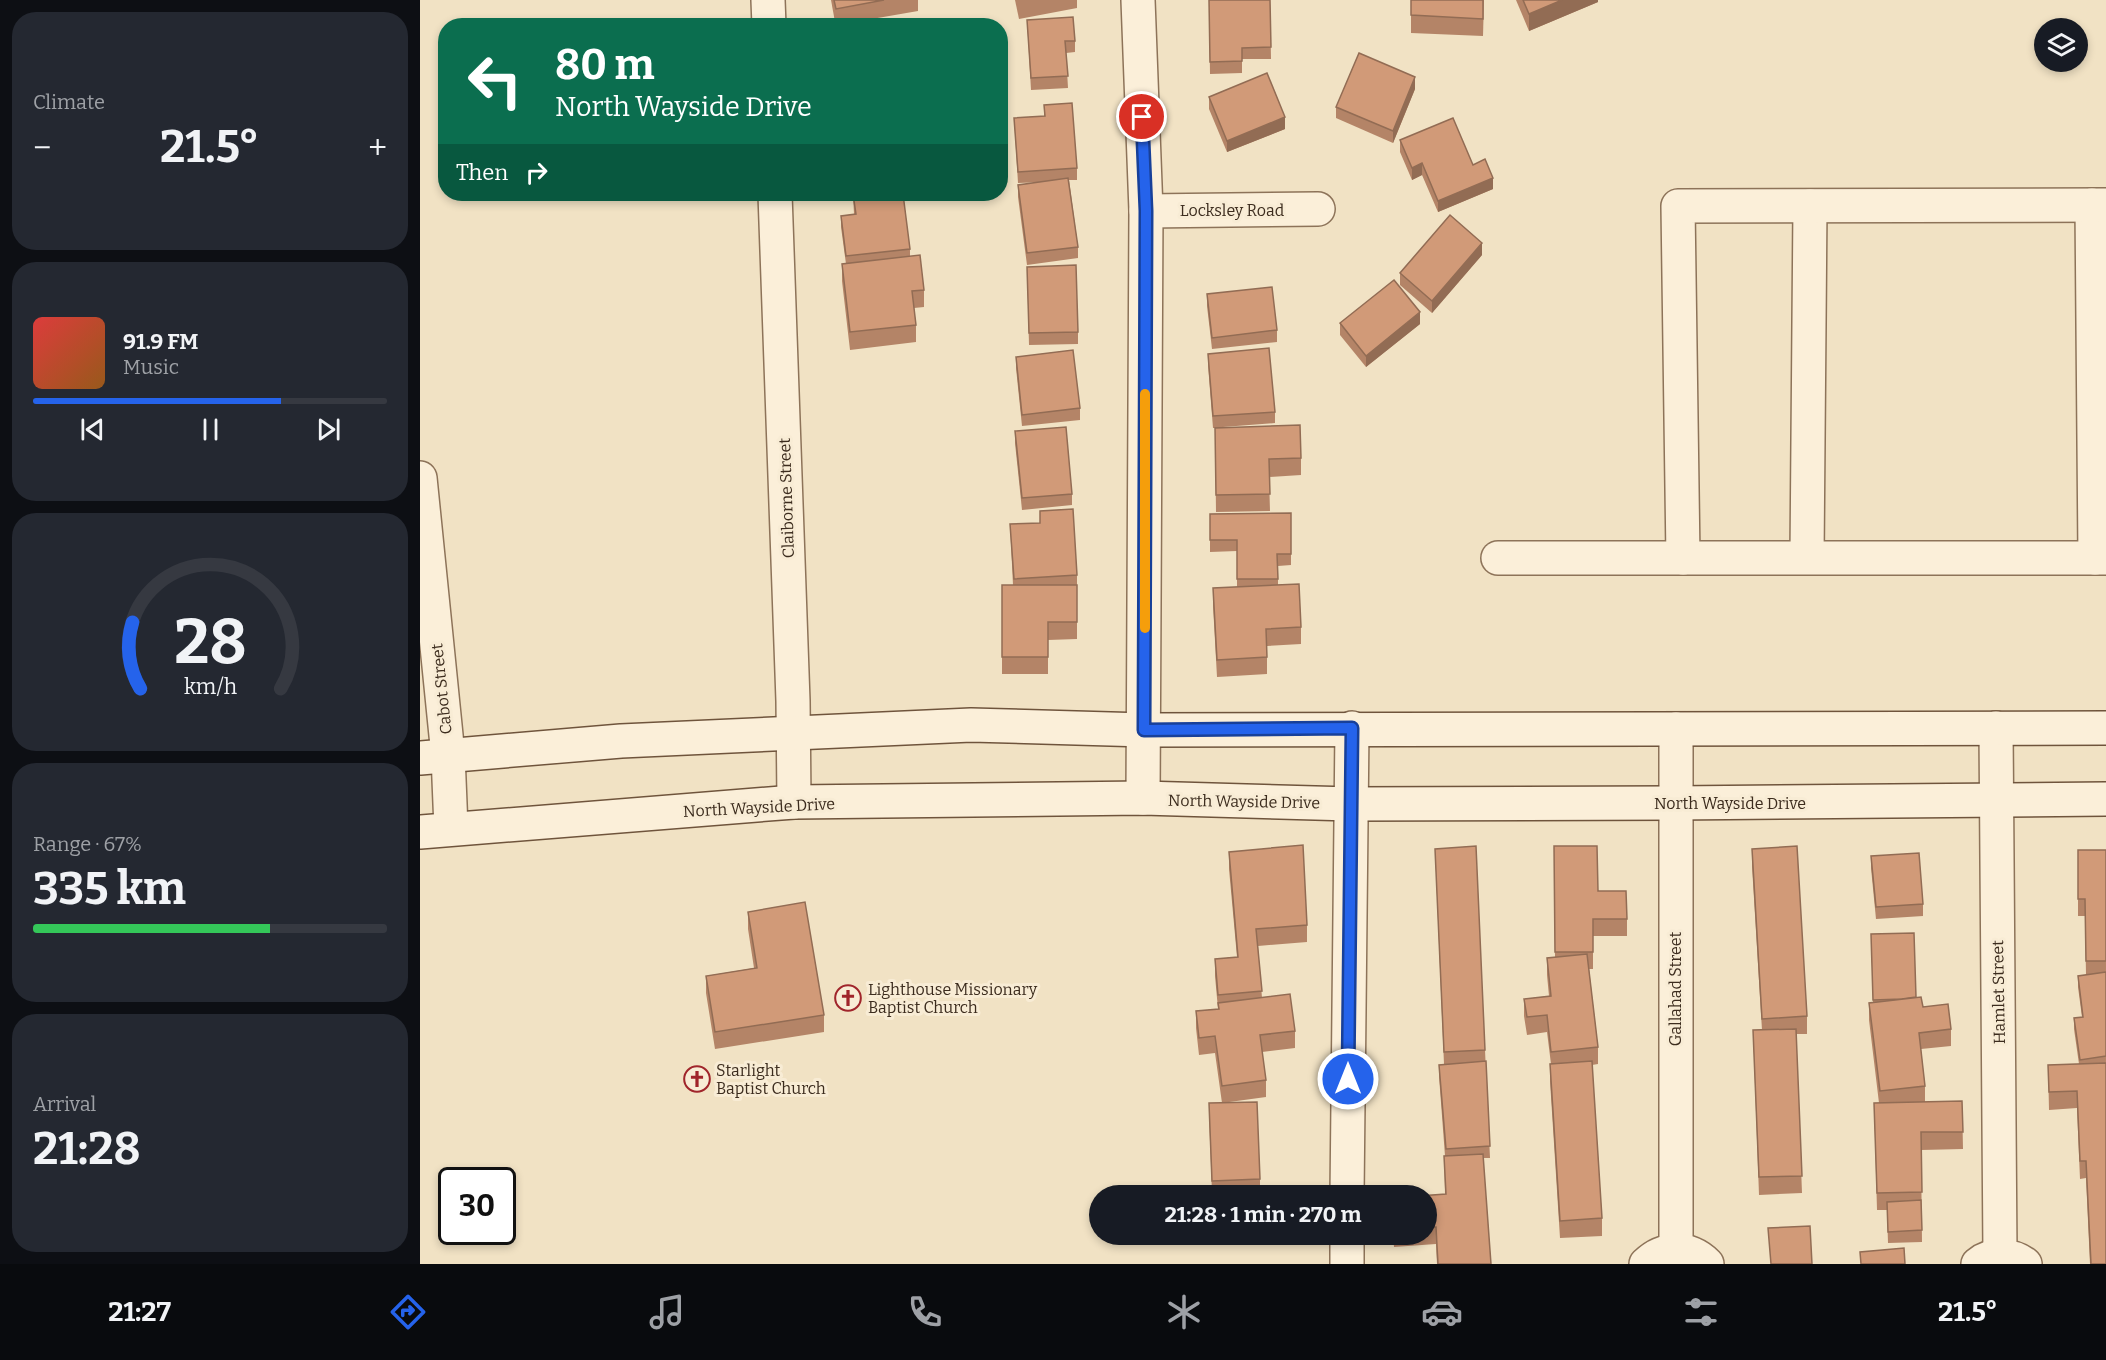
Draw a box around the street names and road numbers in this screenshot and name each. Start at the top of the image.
street label: Locksley Road [1180,201,1285,220]
street label: Claiborne Street [775,437,798,558]
street label: Cabot Street [427,642,456,735]
street label: North Wayside Drive [1168,791,1320,812]
street label: North Wayside Drive [683,794,835,821]
street label: North Wayside Drive [1654,794,1806,813]
street label: Gallahad Street [1666,931,1685,1046]
street label: Hamlet Street [1988,940,2009,1044]

